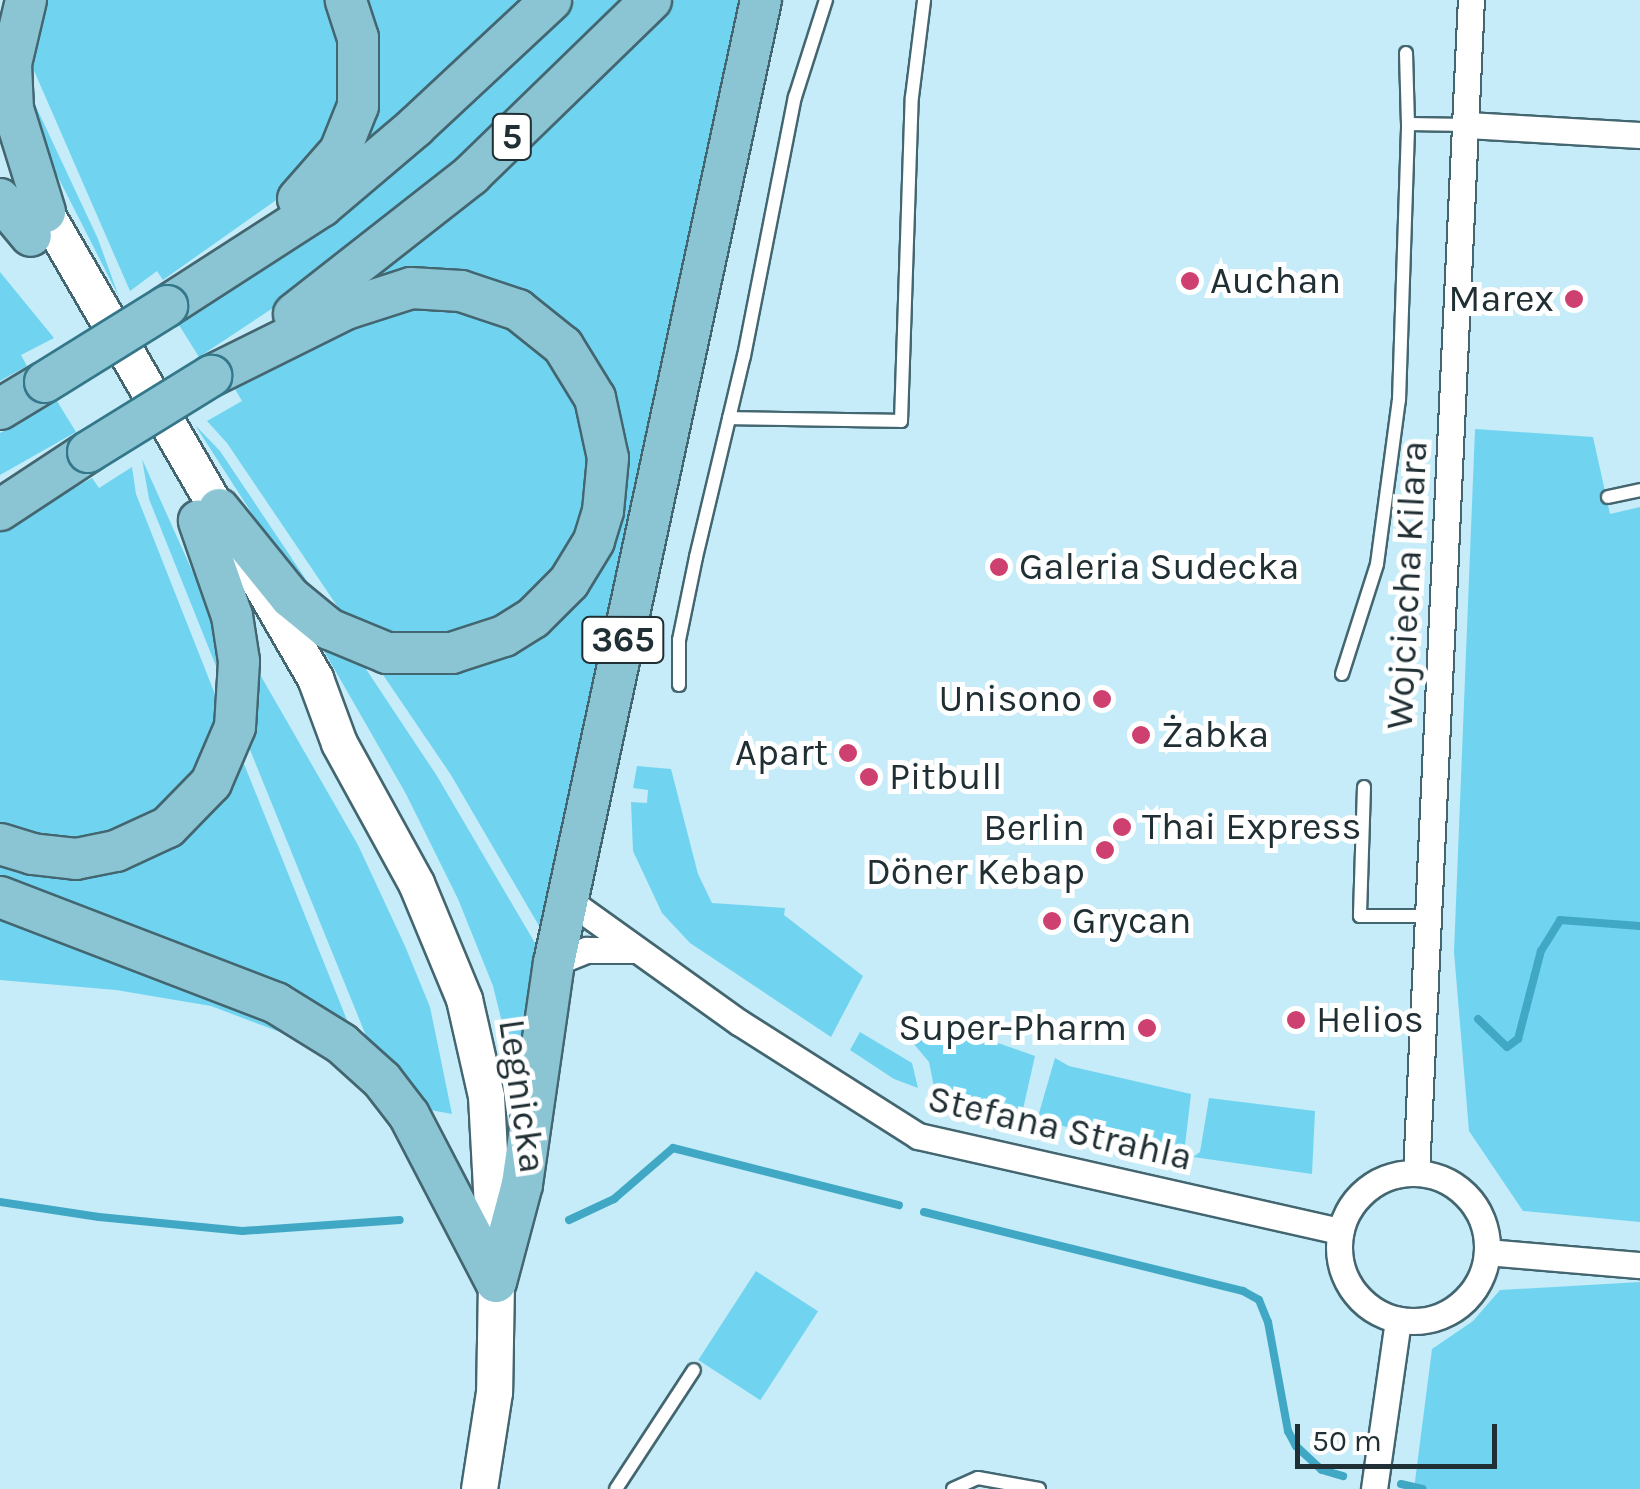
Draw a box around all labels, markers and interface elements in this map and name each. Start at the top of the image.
road number: 5 [490,107,534,167]
place label: Auchan [1210,258,1341,304]
marker: Auchan [1179,270,1201,292]
place label: Marex [1448,276,1554,322]
marker: Marex [1563,288,1585,310]
street label: Wojciecha Kilara [1377,440,1437,730]
place label: Galeria Sudecka [1019,544,1299,590]
marker: Galeria Sudecka [988,556,1010,578]
road number: 365 [580,610,666,670]
place label: Unisono [938,676,1082,722]
marker: Unisono [1091,688,1113,710]
place label: Żabka [1161,712,1269,758]
marker: Żabka [1130,724,1152,746]
place label: Apart [735,730,828,776]
marker: Apart [837,742,859,764]
place label: Pitbull [889,754,1002,800]
marker: Pitbull [858,766,880,788]
place label: Thai Express [1142,804,1361,850]
place label: Berlin Döner Kebap [866,805,1085,894]
marker: Thai Express [1111,816,1133,838]
marker: Berlin Döner Kebap [1094,839,1116,861]
place label: Grycan [1072,898,1191,944]
marker: Grycan [1041,910,1063,932]
place label: Helios [1316,997,1424,1043]
place label: Super-Pharm [898,1005,1127,1051]
marker: Helios [1285,1009,1307,1031]
street label: Legnicka [489,1016,555,1176]
marker: Super-Pharm [1136,1017,1158,1039]
street label: Stefana Strahla [923,1075,1197,1181]
scale bar [1300,1404,1502,1466]
text: 50 m [1312,1423,1382,1459]

